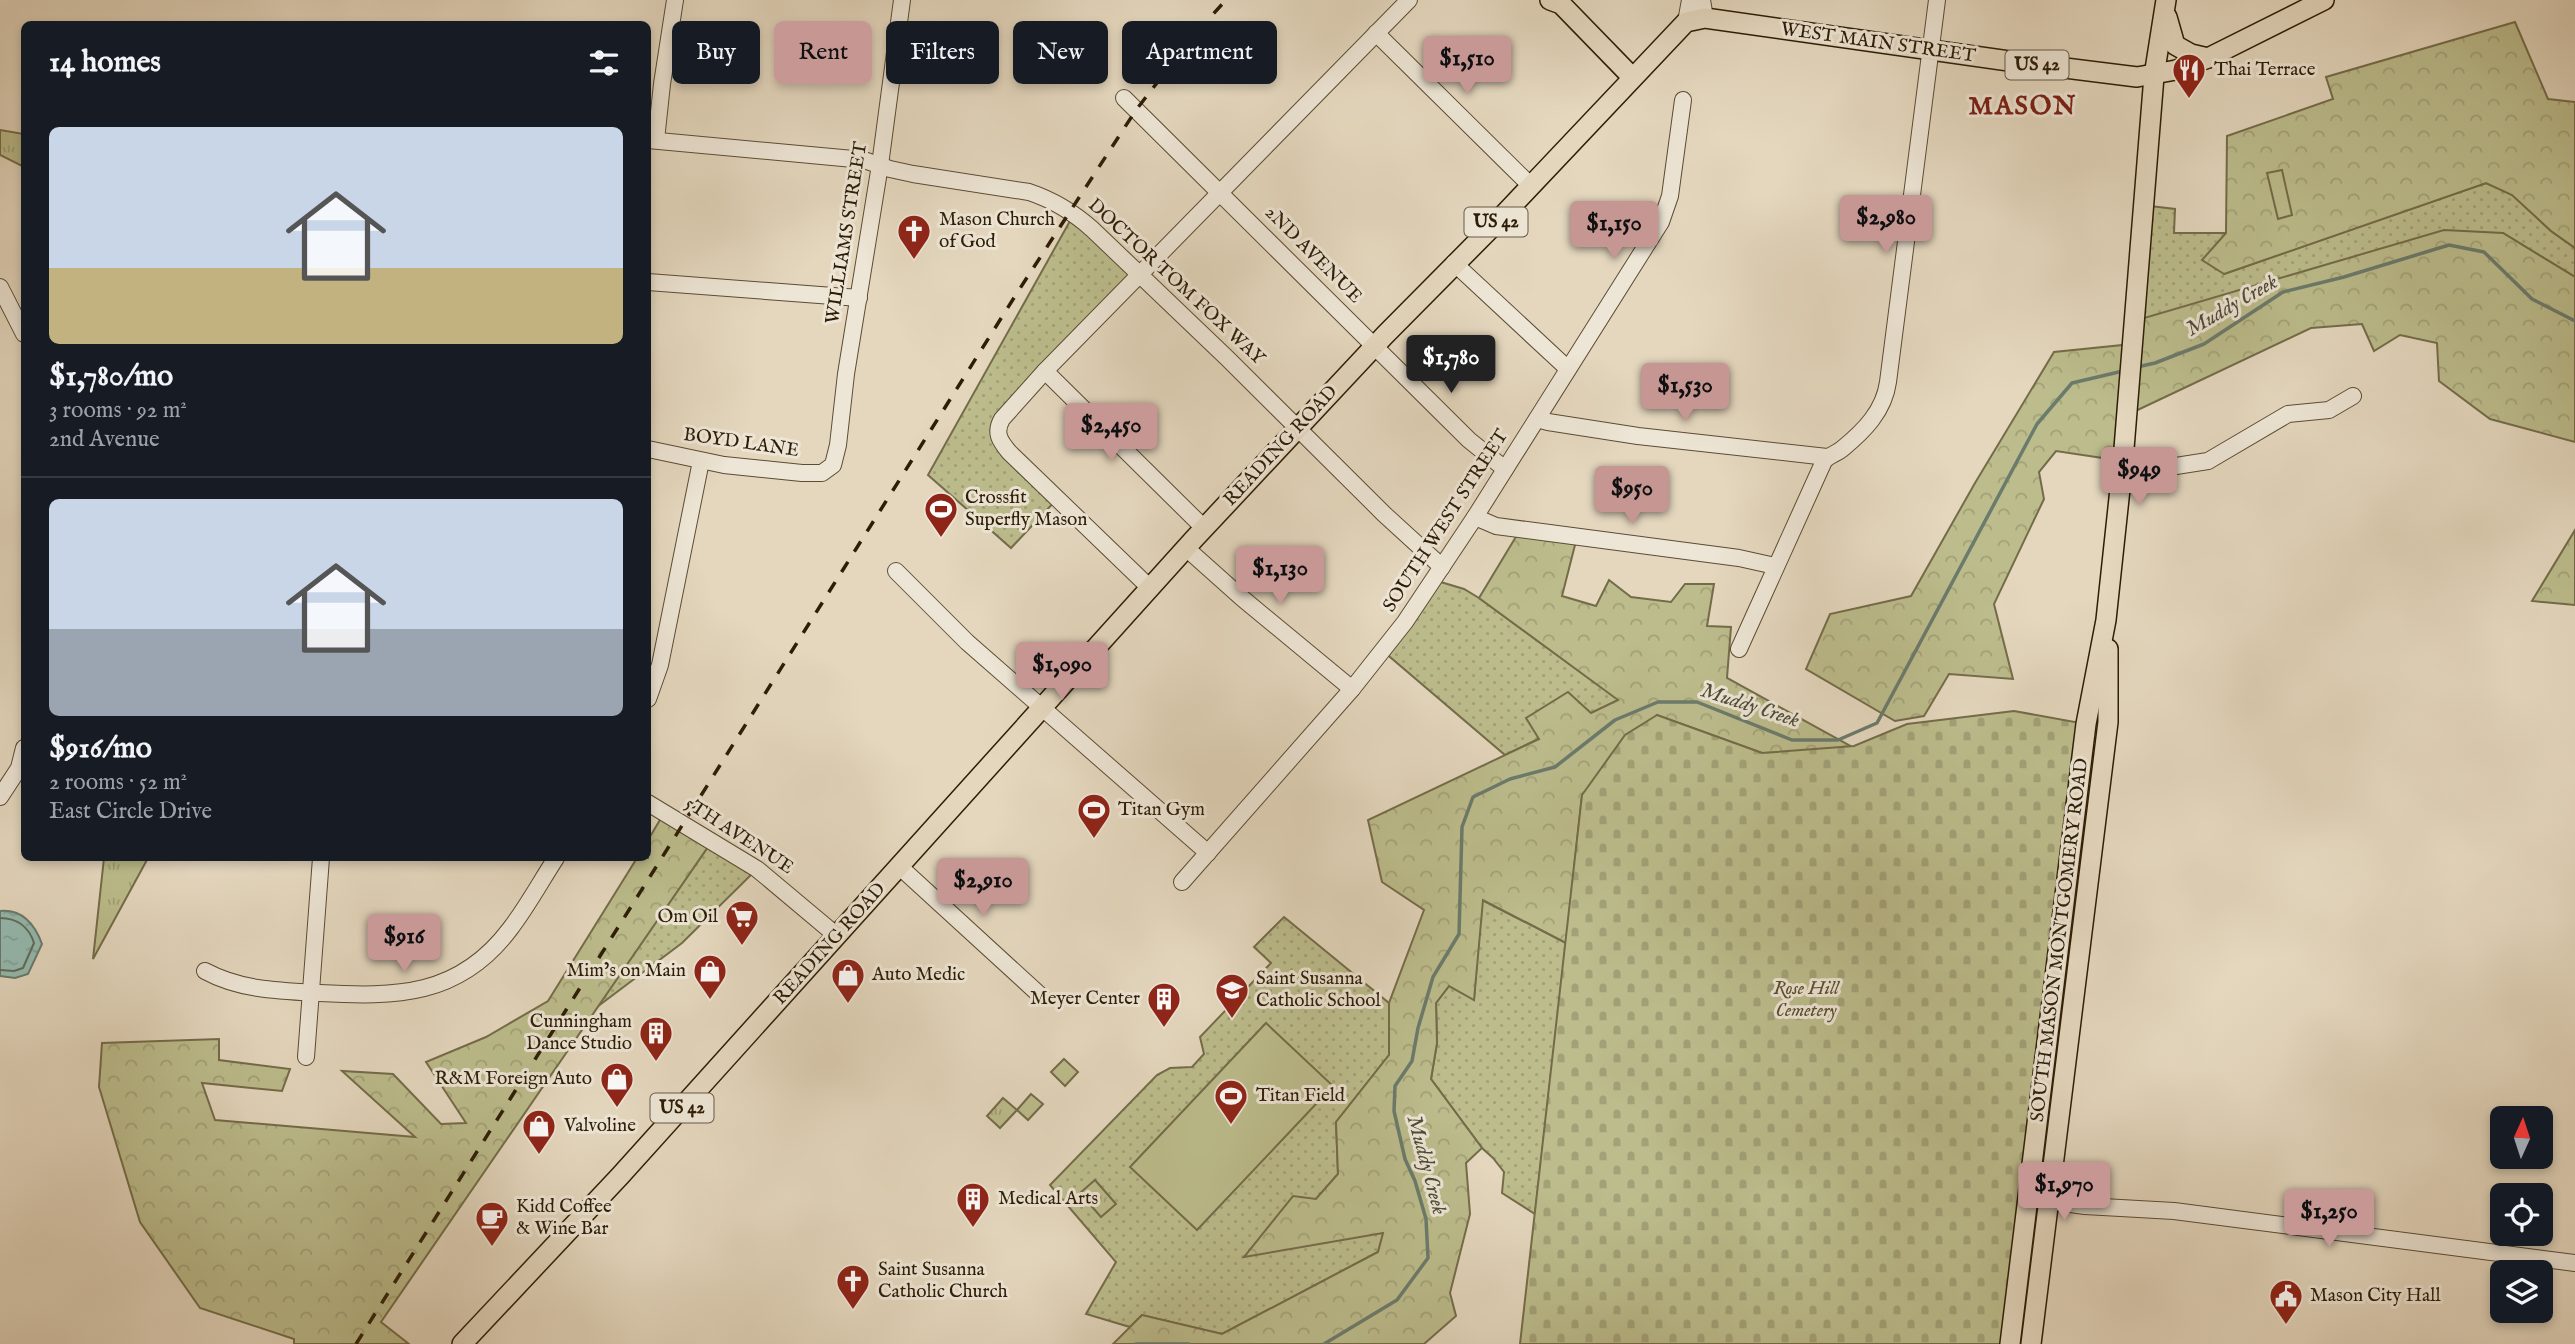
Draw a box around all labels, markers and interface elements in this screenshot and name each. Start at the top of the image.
street label: WEST MAIN STREET [1779,17,1977,69]
chip: Buy [672,21,760,84]
chip: Rent [774,21,872,84]
chip: Filters [886,21,999,84]
chip: New [1013,21,1108,84]
chip: Apartment [1122,21,1277,84]
pin: $1,510 [1410,36,1524,96]
text: 14 homes [49,44,161,82]
icon: filters [585,44,623,82]
text: $1,510 [1439,44,1495,73]
road number: US 42 [2006,51,2068,80]
restaurant icon: Thai Terrace [2170,51,2208,100]
place label: Thai Terrace [2214,58,2316,82]
district label: MASON [1968,90,2078,123]
street label: WILLIAMS STREET [821,140,873,326]
icon: home [273,173,399,299]
street label: DOCTOR TOM FOX WAY [1082,194,1270,371]
pin: $2,980 [1829,196,1943,255]
street label: 2ND AVENUE [1259,201,1367,309]
pin: $1,150 [1557,202,1671,261]
text: $2,980 [1856,203,1916,232]
place label: Mason Church of God [939,208,1055,254]
road number: US 42 [1464,208,1528,236]
text: $1,150 [1586,209,1642,238]
church icon: Mason Church of God [895,212,933,261]
water label: Muddy Creek [2181,269,2283,343]
pin: $1,780 [1394,336,1508,395]
text: $1,780 [1422,343,1480,372]
text: $1,780/mo [49,358,173,396]
pin: $1,530 [1628,364,1742,423]
text: $1,530 [1657,371,1713,400]
street label: READING ROAD [1219,381,1343,511]
text: 3 rooms · 92 m² [49,396,187,425]
pin: $2,450 [1054,404,1168,463]
text: $2,450 [1081,411,1141,440]
street label: BOYD LANE [682,423,800,463]
text: 2nd Avenue [49,425,160,454]
street label: SOUTH WEST STREET [1378,425,1514,617]
pin: $949 [2098,448,2180,507]
text: $949 [2117,455,2161,484]
pin: $950 [1591,466,1673,526]
text: $950 [1611,474,1653,503]
place label: Crossfit Superfly Mason [965,486,1087,532]
sports icon: Crossfit Superfly Mason [922,490,960,539]
icon: home [273,545,399,671]
pin: $1,130 [1223,546,1337,606]
text: $1,130 [1252,554,1308,583]
pin: $1,090 [1005,642,1119,702]
text: $1,090 [1032,650,1092,679]
water label: Muddy Creek [1697,677,1803,735]
text: $916/mo [49,730,152,768]
street label: SOUTH MASON MONTGOMERY ROAD [2026,757,2094,1123]
text: 2 rooms · 52 m² [49,768,187,797]
sports icon: Titan Gym [1075,791,1113,840]
street label: 5TH AVENUE [680,792,798,880]
text: East Circle Drive [49,797,212,826]
place label: Titan Gym [1118,798,1205,822]
pin: $2,910 [926,858,1040,918]
text: $2,910 [953,866,1013,895]
street label: READING ROAD [769,878,891,1010]
supermarket icon: Om Oil [723,898,761,947]
place label: Om Oil [657,905,719,929]
pin: $916 [363,914,445,974]
text: $916 [384,922,424,951]
shop icon: Mim’s on Main [691,952,729,1001]
shop icon: Auto Medic [829,956,867,1005]
place label: Mim’s on Main [566,959,686,983]
place label: Auto Medic [871,963,965,987]
place label: Saint Susanna Catholic School [1256,967,1381,1013]
school or university icon: Saint Susanna Catholic School [1213,971,1251,1020]
park label: Rose Hill Cemetery [1773,977,1840,1023]
building icon: Meyer Center [1145,980,1183,1029]
place label: Meyer Center [1030,987,1140,1011]
place label: Cunningham Dance Studio [526,1010,632,1056]
building icon: Cunningham Dance Studio [637,1014,675,1063]
shop icon: R&M Foreign Auto [598,1060,636,1109]
place label: R&M Foreign Auto [435,1067,592,1091]
sports icon: Titan Field [1212,1077,1250,1126]
place label: Titan Field [1256,1084,1346,1108]
road number: US 42 [650,1093,714,1122]
north arrow [2490,1106,2553,1169]
map controls [2490,1106,2553,1323]
shop icon: Valvoline [520,1107,558,1156]
water label: Muddy Creek [1400,1112,1452,1218]
place label: Valvoline [563,1114,636,1138]
pin: $1,970 [2007,1162,2121,1222]
text: $1,970 [2034,1170,2094,1199]
building icon: Medical Arts [954,1180,992,1229]
button: locate [2490,1183,2553,1246]
place label: Medical Arts [998,1187,1098,1211]
pin: $1,250 [2272,1190,2386,1249]
place label: Kidd Coffee & Wine Bar [516,1195,612,1241]
text: $1,250 [2300,1197,2358,1226]
cafe icon: Kidd Coffee & Wine Bar [473,1199,511,1248]
place label: Saint Susanna Catholic Church [878,1258,1008,1304]
button: layers [2490,1260,2553,1323]
church icon: Saint Susanna Catholic Church [834,1262,872,1311]
public building icon: Mason City Hall [2267,1277,2305,1326]
place label: Mason City Hall [2310,1284,2441,1308]

